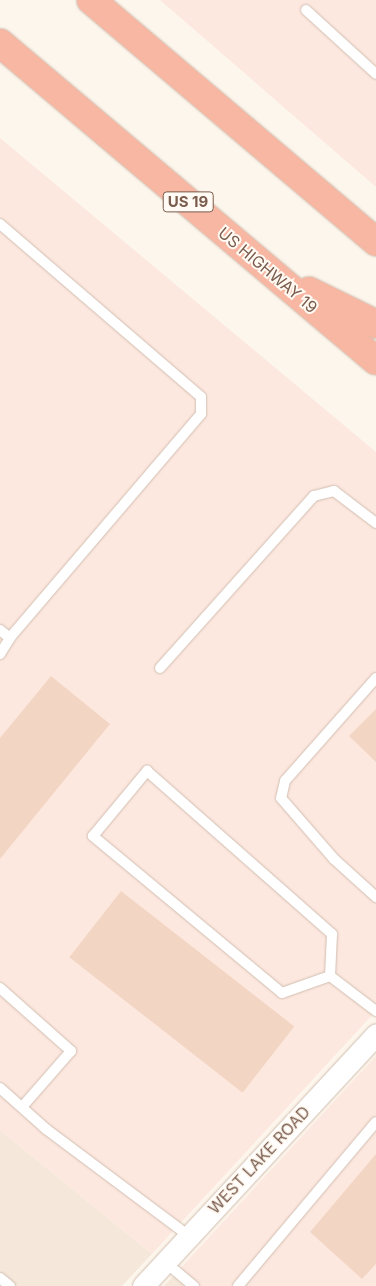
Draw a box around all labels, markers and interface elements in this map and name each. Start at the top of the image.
road number: US 19 [162,190,214,214]
street label: US HIGHWAY 19 [215,223,321,317]
street label: WEST LAKE ROAD [204,1102,314,1218]

